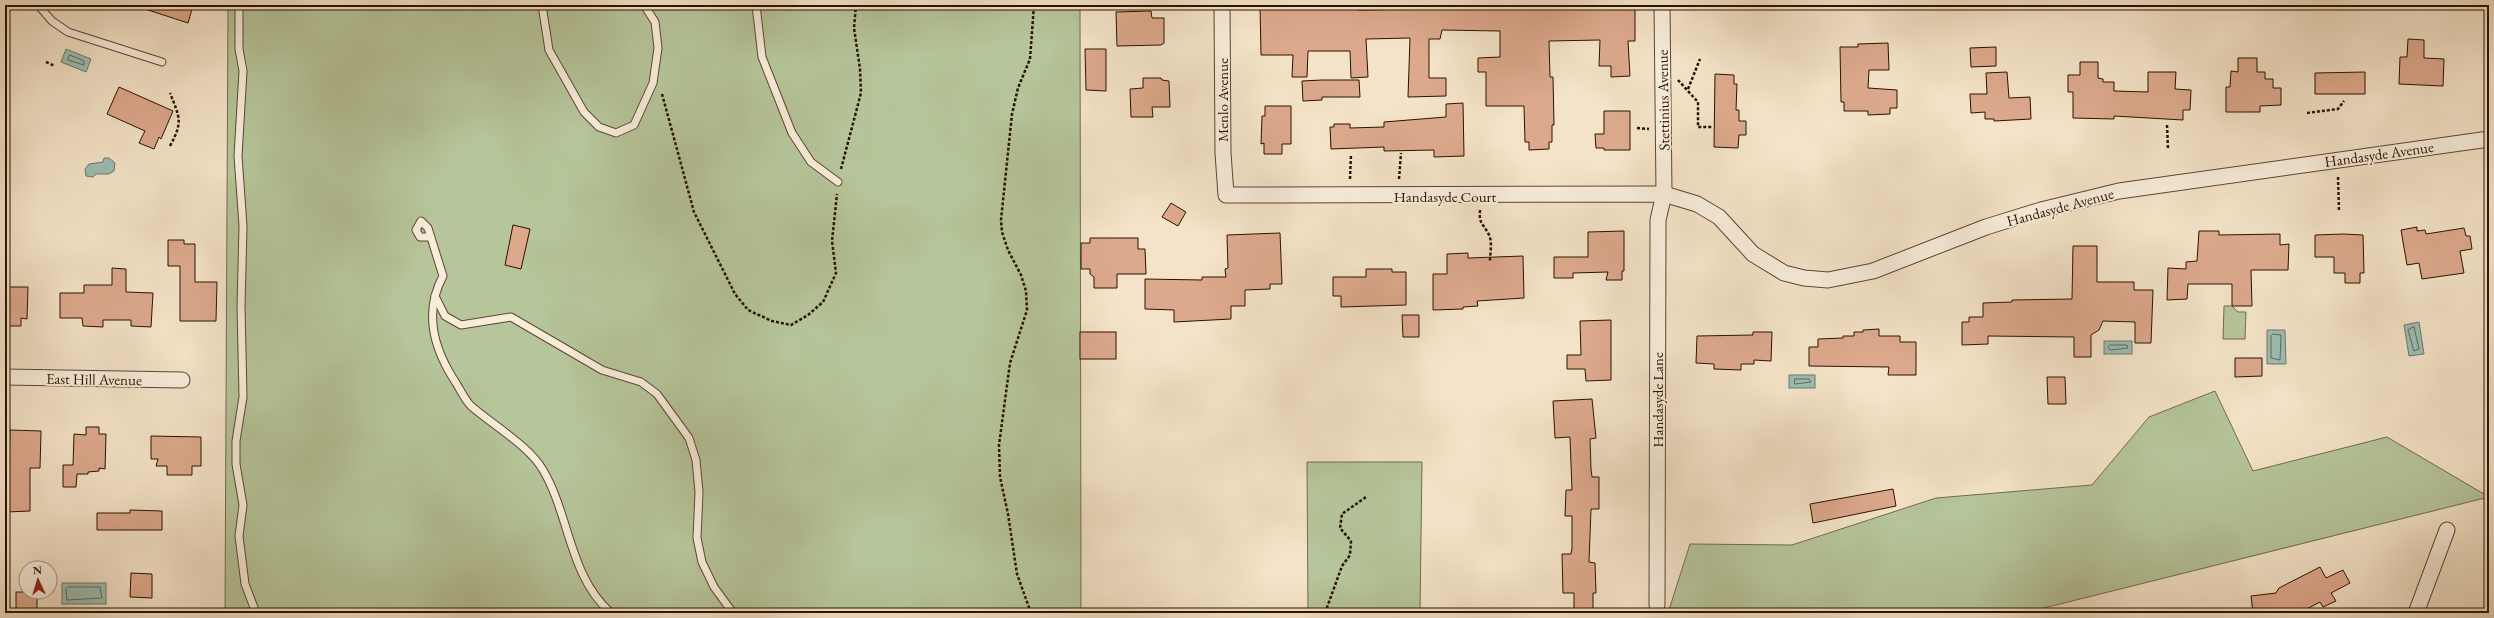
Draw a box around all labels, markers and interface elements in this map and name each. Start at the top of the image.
street label: Stettinius Avenue [1653,49,1673,151]
street label: Menlo Avenue [1213,58,1232,142]
street label: Handasyde Avenue [2323,137,2435,171]
street label: Handasyde Avenue [2004,184,2116,230]
street label: Handasyde Court [1394,187,1497,206]
street label: Handasyde Lane [1648,352,1667,448]
street label: East Hill Avenue [46,369,142,389]
north arrow [18,560,58,600]
text: N [32,563,42,577]

